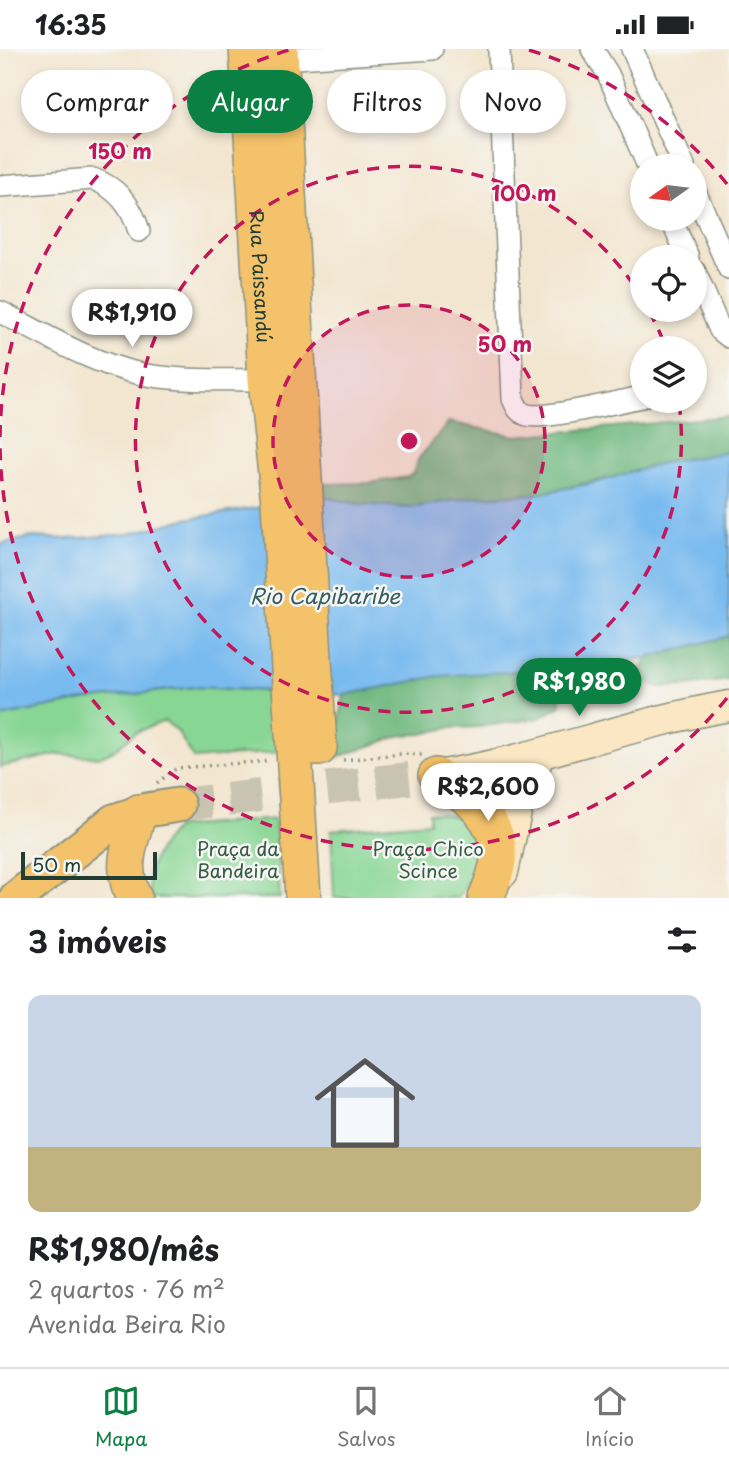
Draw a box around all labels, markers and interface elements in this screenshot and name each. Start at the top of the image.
text: 16:35 [35,5,107,44]
chip: Comprar [21,70,173,133]
chip: Alugar [187,70,313,133]
chip: Filtros [327,70,446,133]
chip: Novo [460,70,566,133]
text: 150 m [88,134,152,166]
north arrow [630,154,707,231]
map controls [630,154,707,413]
text: 100 m [491,176,557,208]
street label: Rua Paissandú [243,210,279,344]
button: locate [630,245,707,322]
pin: R$1,910 [67,289,197,349]
text: R$1,910 [88,294,176,329]
text: 50 m [478,327,532,359]
button: layers [630,336,707,413]
centre of rings [397,429,421,453]
water label: Rio Capibaribe [250,579,401,611]
pin: R$1,980 [514,659,644,718]
text: R$1,980 [532,663,626,698]
pin: R$2,600 [423,763,553,823]
text: R$2,600 [437,768,539,803]
park label: Praça da Bandeira [197,834,279,884]
park label: Praça Chico Scince [372,834,484,884]
scale bar [21,849,158,881]
text: 50 m [32,850,81,878]
text: 3 imóveis [28,918,167,963]
icon: filters [663,921,701,959]
icon: home [302,1040,428,1166]
text: R$1,980/mês [28,1226,219,1271]
text: 2 quartos · 76 m² [28,1271,225,1306]
text: Avenida Beira Rio [28,1306,226,1341]
tab: Mapa [95,1382,147,1452]
tab: Salvos [337,1382,396,1452]
tab: Início [585,1382,634,1452]

